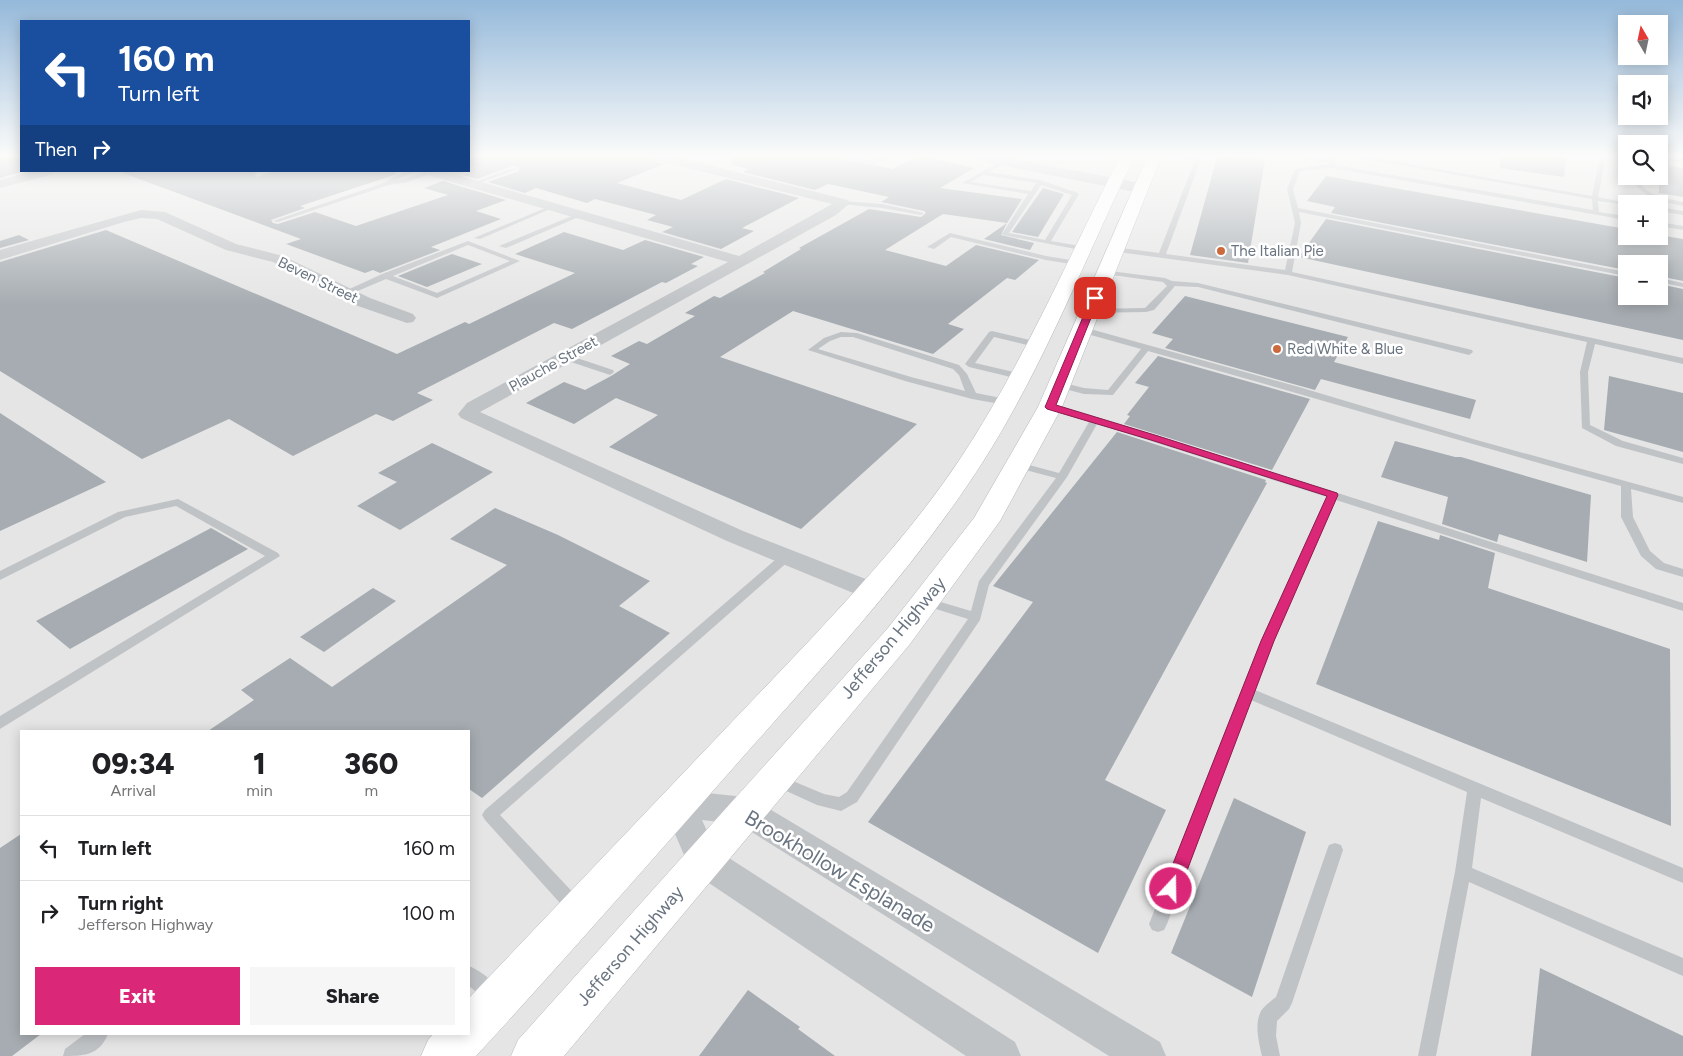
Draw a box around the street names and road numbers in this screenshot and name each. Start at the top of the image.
street label: Beven Street [275,253,361,307]
street label: Plauche Street [506,332,601,396]
street label: Jefferson Highway [836,572,951,703]
street label: Brookhollow Esplanade [740,804,940,938]
street label: Jefferson Highway [572,881,689,1011]

